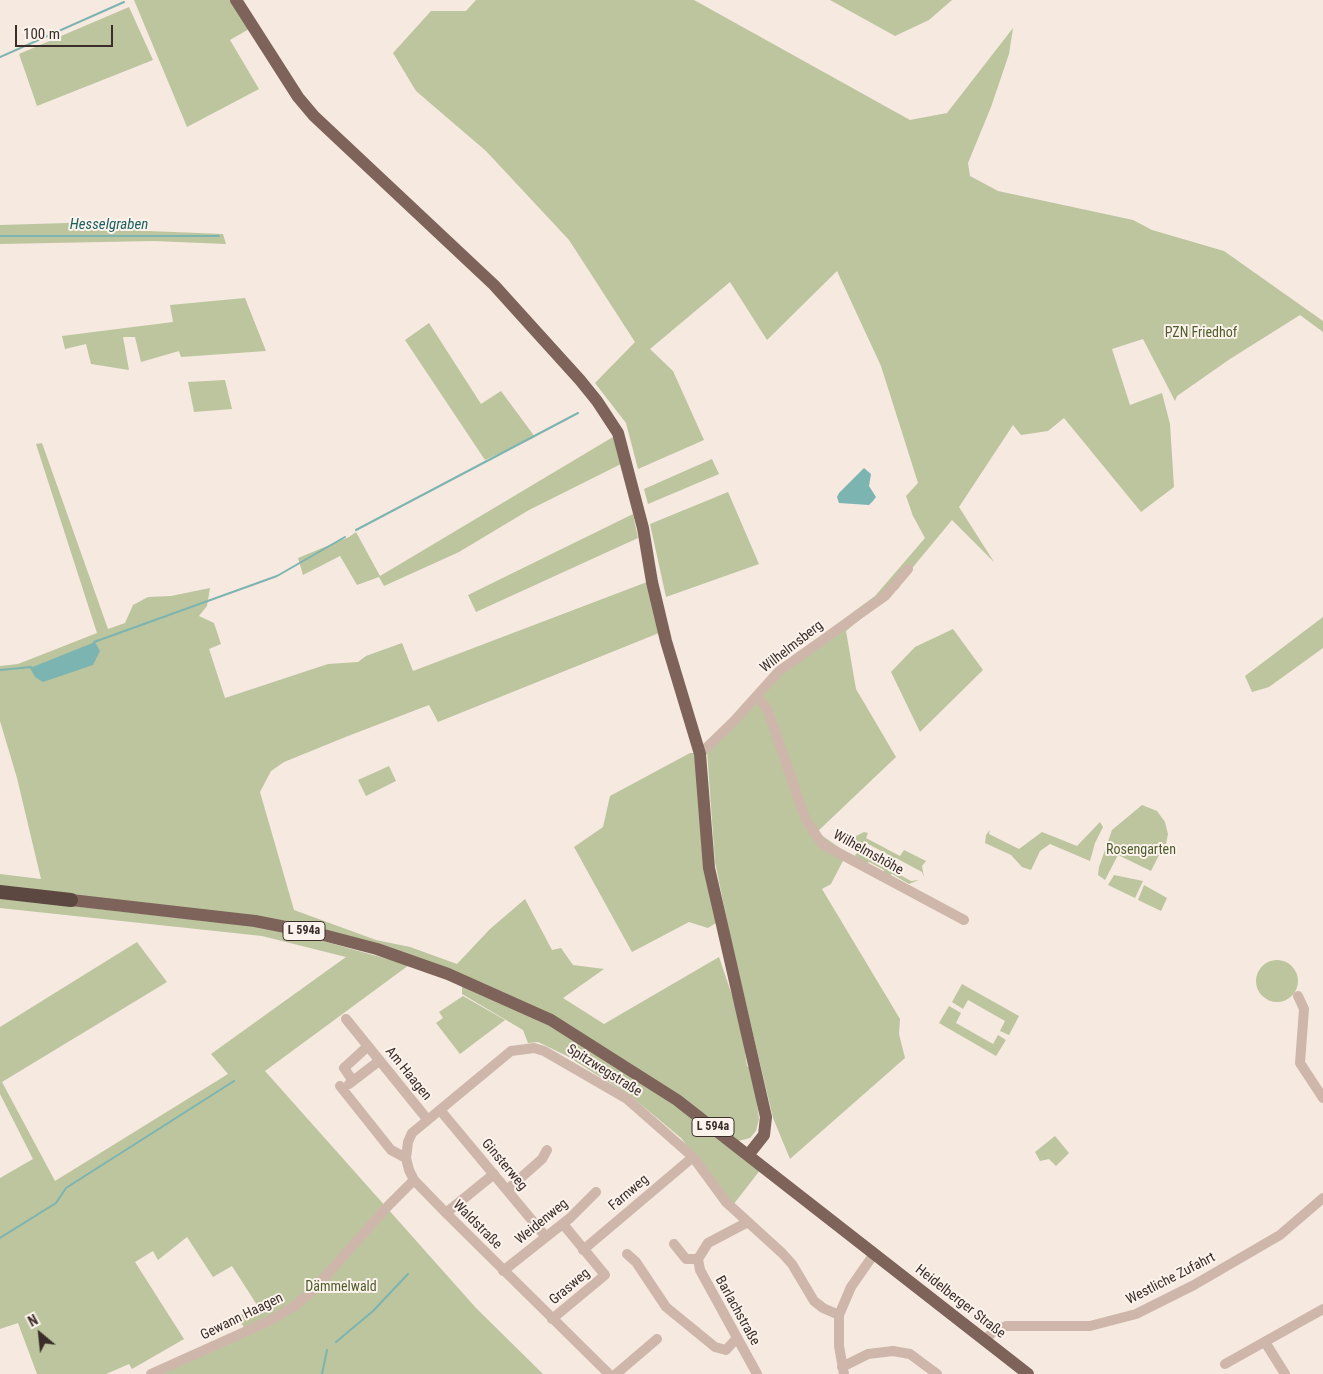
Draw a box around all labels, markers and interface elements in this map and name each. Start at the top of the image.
scale bar [18,15,115,47]
text: 100 m [23,25,60,43]
water label: Hesselgraben [70,216,148,234]
park label: PZN Friedhof [1165,325,1237,341]
street label: Wilhelmsberg [757,617,827,677]
street label: Wilhelmshöhe [830,827,906,879]
park label: Rosengarten [1106,842,1176,858]
road number: L 594a [283,921,325,940]
street label: Spitzwegstraße [563,1041,645,1101]
street label: Am Haagen [381,1044,435,1104]
road number: L 594a [692,1118,734,1136]
street label: Ginsterweg [478,1136,530,1194]
street label: Farnweg [606,1172,652,1214]
street label: Weidenweg [512,1196,572,1248]
street label: Waldstraße [449,1197,505,1253]
street label: Westliche Zufahrt [1124,1249,1218,1309]
street label: Heidelberger Straße [912,1262,1008,1342]
street label: Grasweg [546,1265,594,1309]
street label: Barlachstraße [711,1273,763,1349]
park label: Dämmelwald [305,1279,377,1295]
street label: Gewann Haagen [198,1290,286,1344]
north arrow [15,1309,65,1359]
text: N [25,1312,40,1330]

